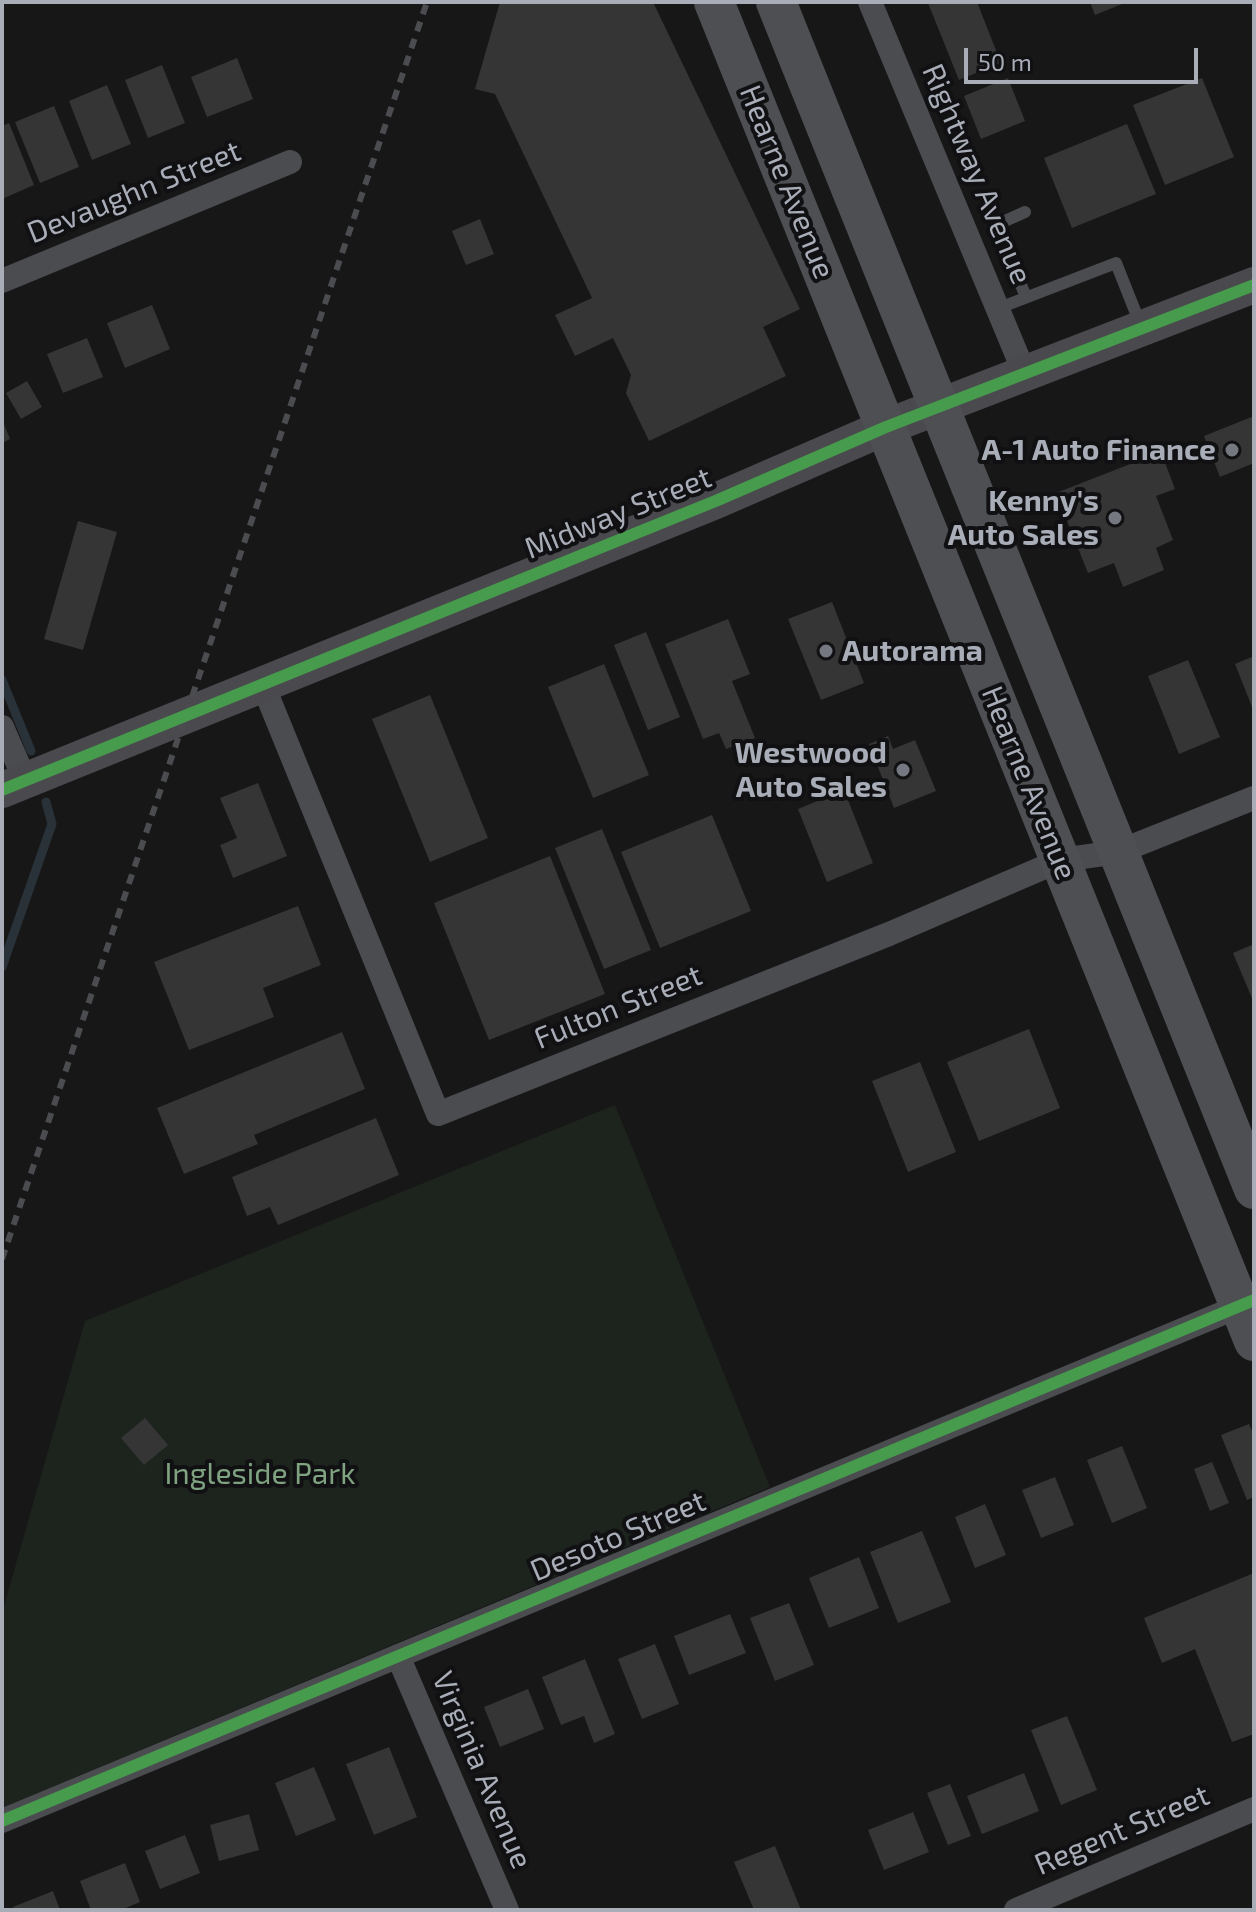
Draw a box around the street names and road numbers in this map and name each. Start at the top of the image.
street label: Rightway Avenue [914,58,1040,290]
street label: Hearne Avenue [732,80,842,284]
street label: Devaughn Street [22,133,246,251]
street label: Midway Street [519,459,717,567]
street label: Hearne Avenue [974,681,1084,885]
street label: Fulton Street [529,957,707,1057]
street label: Desoto Street [525,1483,711,1589]
street label: Virginia Avenue [424,1666,540,1874]
street label: Regent Street [1029,1777,1215,1883]

